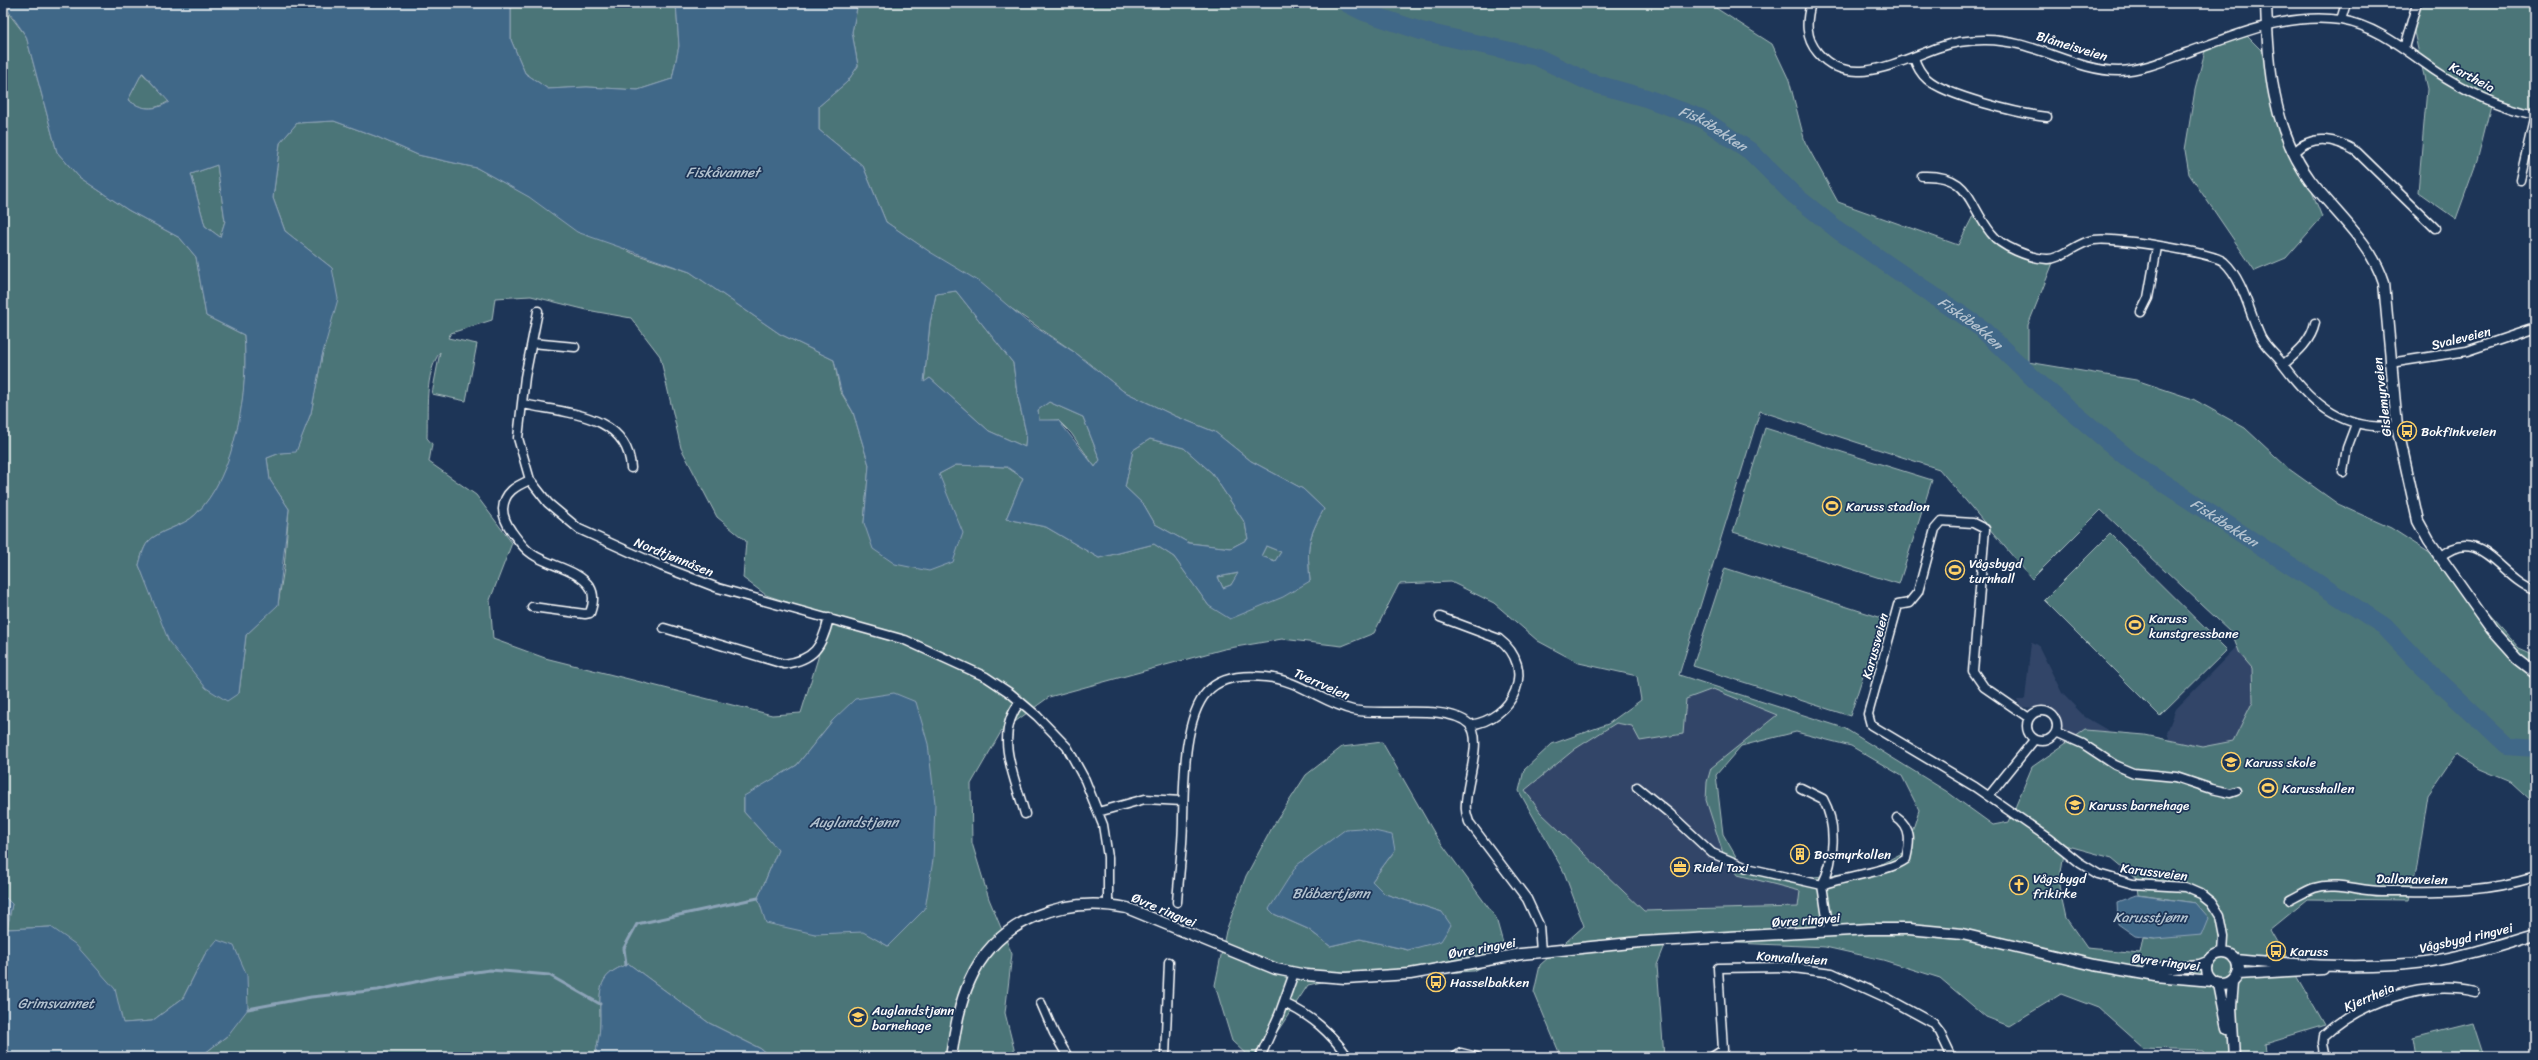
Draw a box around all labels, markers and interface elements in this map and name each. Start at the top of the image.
street label: Blåmeisveien [2033,24,2111,68]
street label: Kartheia [2445,55,2499,99]
water label: Fiskåbekken [1675,98,1754,159]
water label: Fiskåvannet [686,160,762,185]
water label: Fiskåbekken [1933,290,2010,357]
street label: Svaleveien [2429,319,2493,357]
street label: Gislemyrveien [2366,356,2398,438]
bus stop icon: Bokfinkveien [2396,420,2418,442]
place label: Bokfinkveien [2421,420,2496,443]
water label: Fiskåbekken [2186,491,2264,555]
sports icon: Karuss stadion [1821,495,1843,517]
place label: Karuss stadion [1846,495,1930,518]
street label: Nordtjønnåsen [631,531,717,583]
place label: Vågsbygd turnhall [1969,552,2023,590]
sports icon: Vågsbygd turnhall [1944,559,1966,581]
place label: Karuss kunstgressbane [2149,607,2239,645]
street label: Karussveien [1855,610,1895,682]
sports icon: Karuss kunstgressbane [2124,614,2146,636]
street label: Tverrveien [1290,661,1354,707]
school or university icon: Karuss skole [2220,751,2242,773]
place label: Karuss skole [2245,751,2316,774]
sports icon: Karusshallen [2257,777,2279,799]
place label: Karusshallen [2282,777,2354,800]
school or university icon: Karuss barnehage [2064,794,2086,816]
place label: Karuss barnehage [2089,794,2189,817]
water label: Auglandstjønn [809,810,900,835]
building icon: Bosmyrkollen [1789,843,1811,865]
place label: Bosmyrkollen [1814,843,1891,866]
office icon: Ridel Taxi [1669,856,1691,878]
place label: Ridel Taxi [1694,856,1749,879]
street label: Karussveien [2119,856,2189,888]
place label: Vågsbygd frikirke [2033,867,2087,905]
street label: Dallonaveien [2376,867,2448,891]
church icon: Vågsbygd frikirke [2008,874,2030,896]
water label: Blåbærtjønn [1292,881,1371,906]
street label: Øvre ringvei [1128,886,1200,934]
water label: Karusstjønn [2113,905,2188,930]
street label: Øvre ringvei [1771,906,1841,934]
street label: Vågsbygd ringvei [2417,916,2515,960]
street label: Øvre ringvei [1446,931,1518,965]
bus stop icon: Karuss [2265,940,2287,962]
place label: Karuss [2290,940,2329,963]
street label: Konvallveien [1756,944,1828,972]
street label: Øvre ringvei [2131,946,2202,978]
bus stop icon: Hasselbakken [1425,971,1447,993]
place label: Hasselbakken [1450,971,1529,994]
street label: Kjerrheia [2340,976,2398,1018]
water label: Grimsvannet [18,991,96,1016]
place label: Auglandstjønn barnehage [871,999,954,1037]
school or university icon: Auglandstjønn barnehage [847,1006,869,1028]

